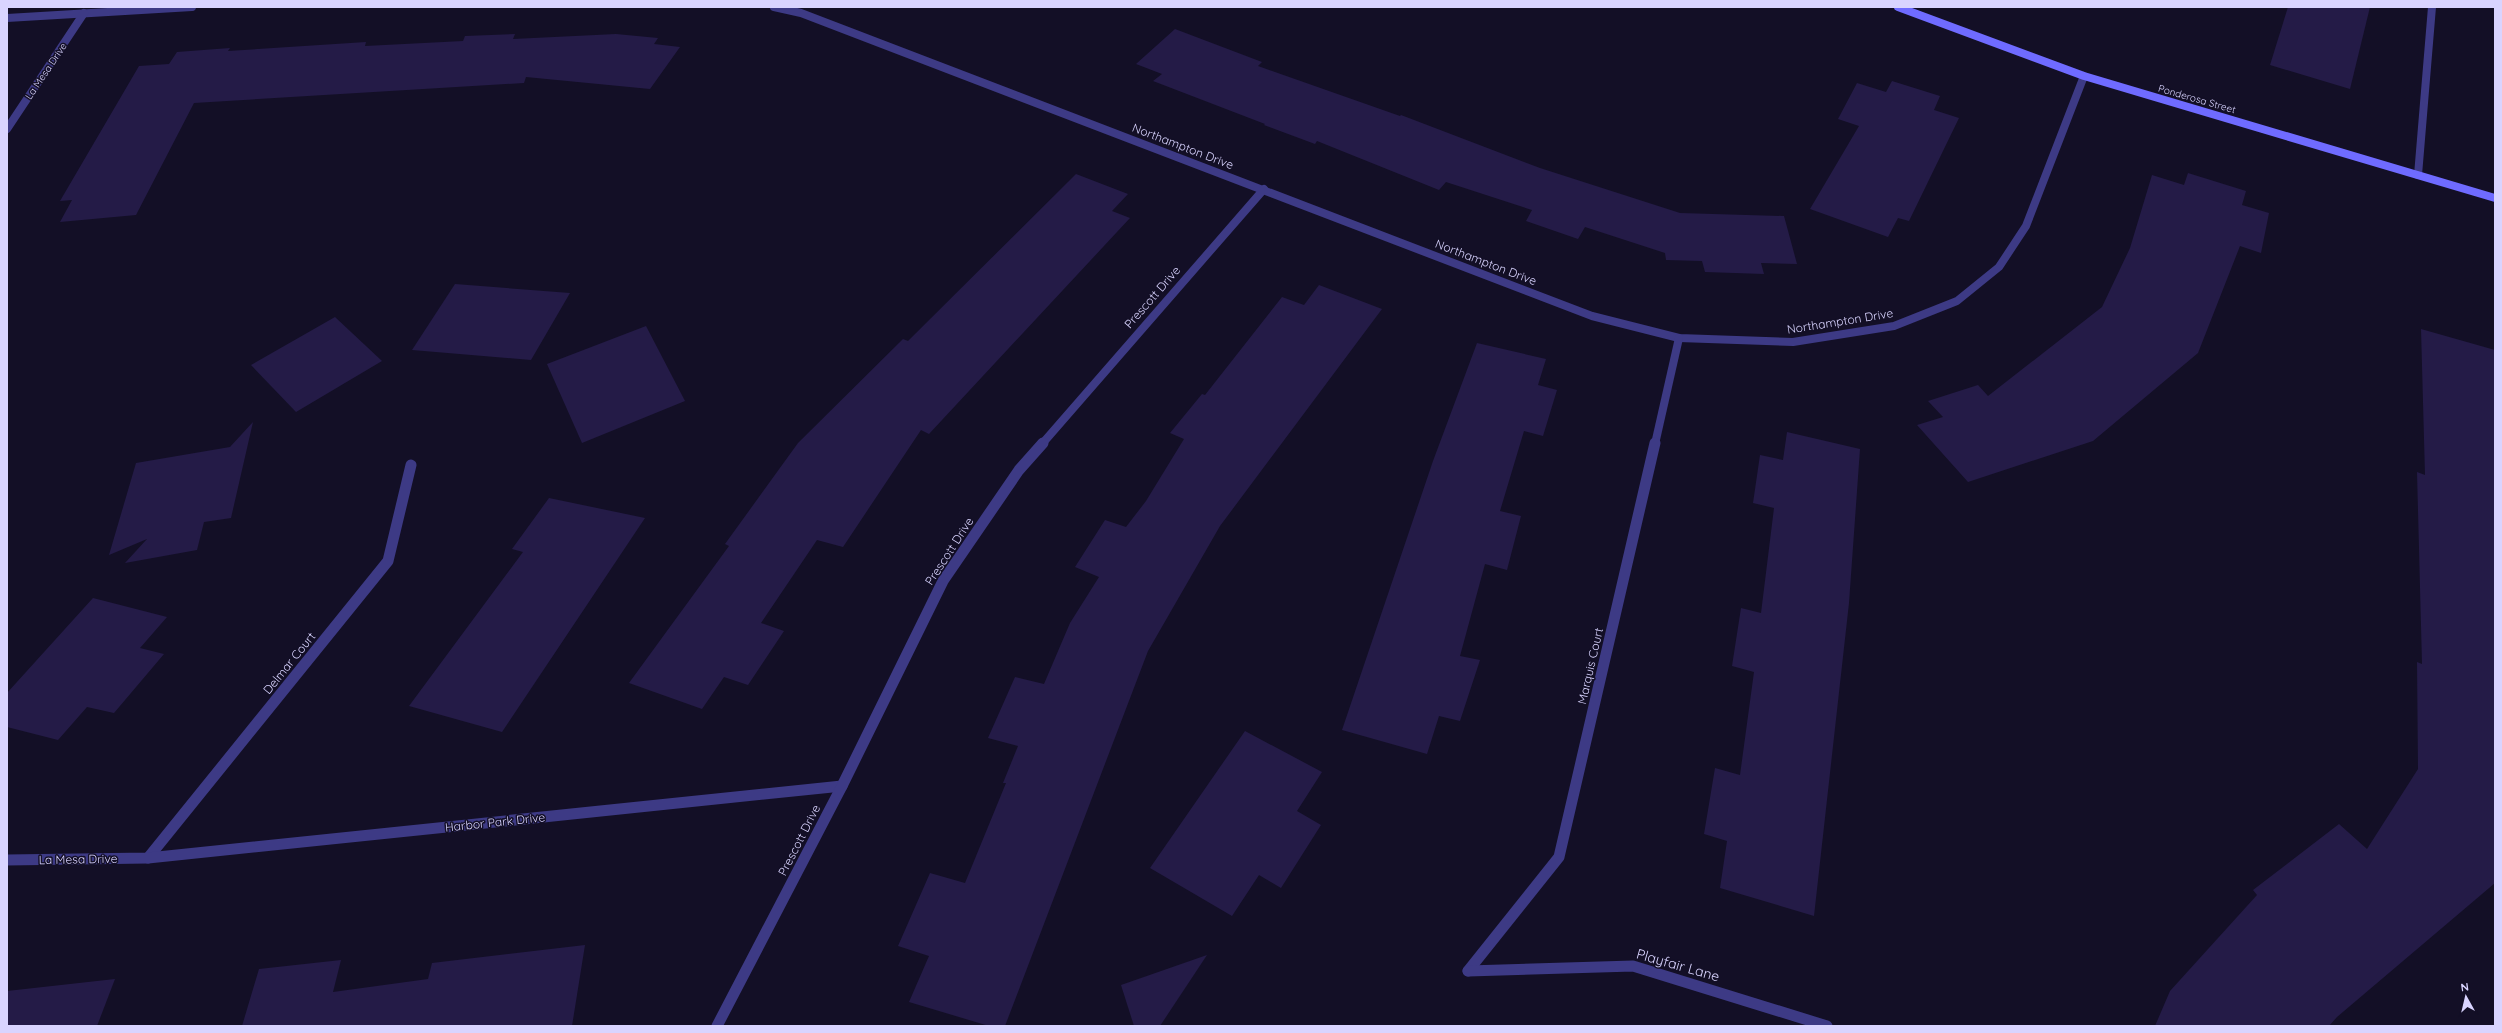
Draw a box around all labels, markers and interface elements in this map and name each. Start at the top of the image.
street label: La Mesa Drive [22,40,70,102]
street label: Ponderosa Street [2157,82,2238,116]
street label: Northampton Drive [1130,120,1236,172]
street label: Northampton Drive [1433,236,1539,288]
street label: Prescott Drive [1121,263,1183,331]
street label: Northampton Drive [1786,305,1894,337]
street label: Prescott Drive [922,514,977,588]
street label: Marquis Court [1574,626,1606,706]
street label: Delmar Court [260,629,318,697]
street label: Prescott Drive [775,802,823,878]
street label: Harbor Park Drive [444,809,546,835]
street label: La Mesa Drive [38,851,118,867]
street label: Playfair Lane [1634,945,1722,985]
north arrow [2446,977,2486,1017]
text: N [2460,980,2470,995]

